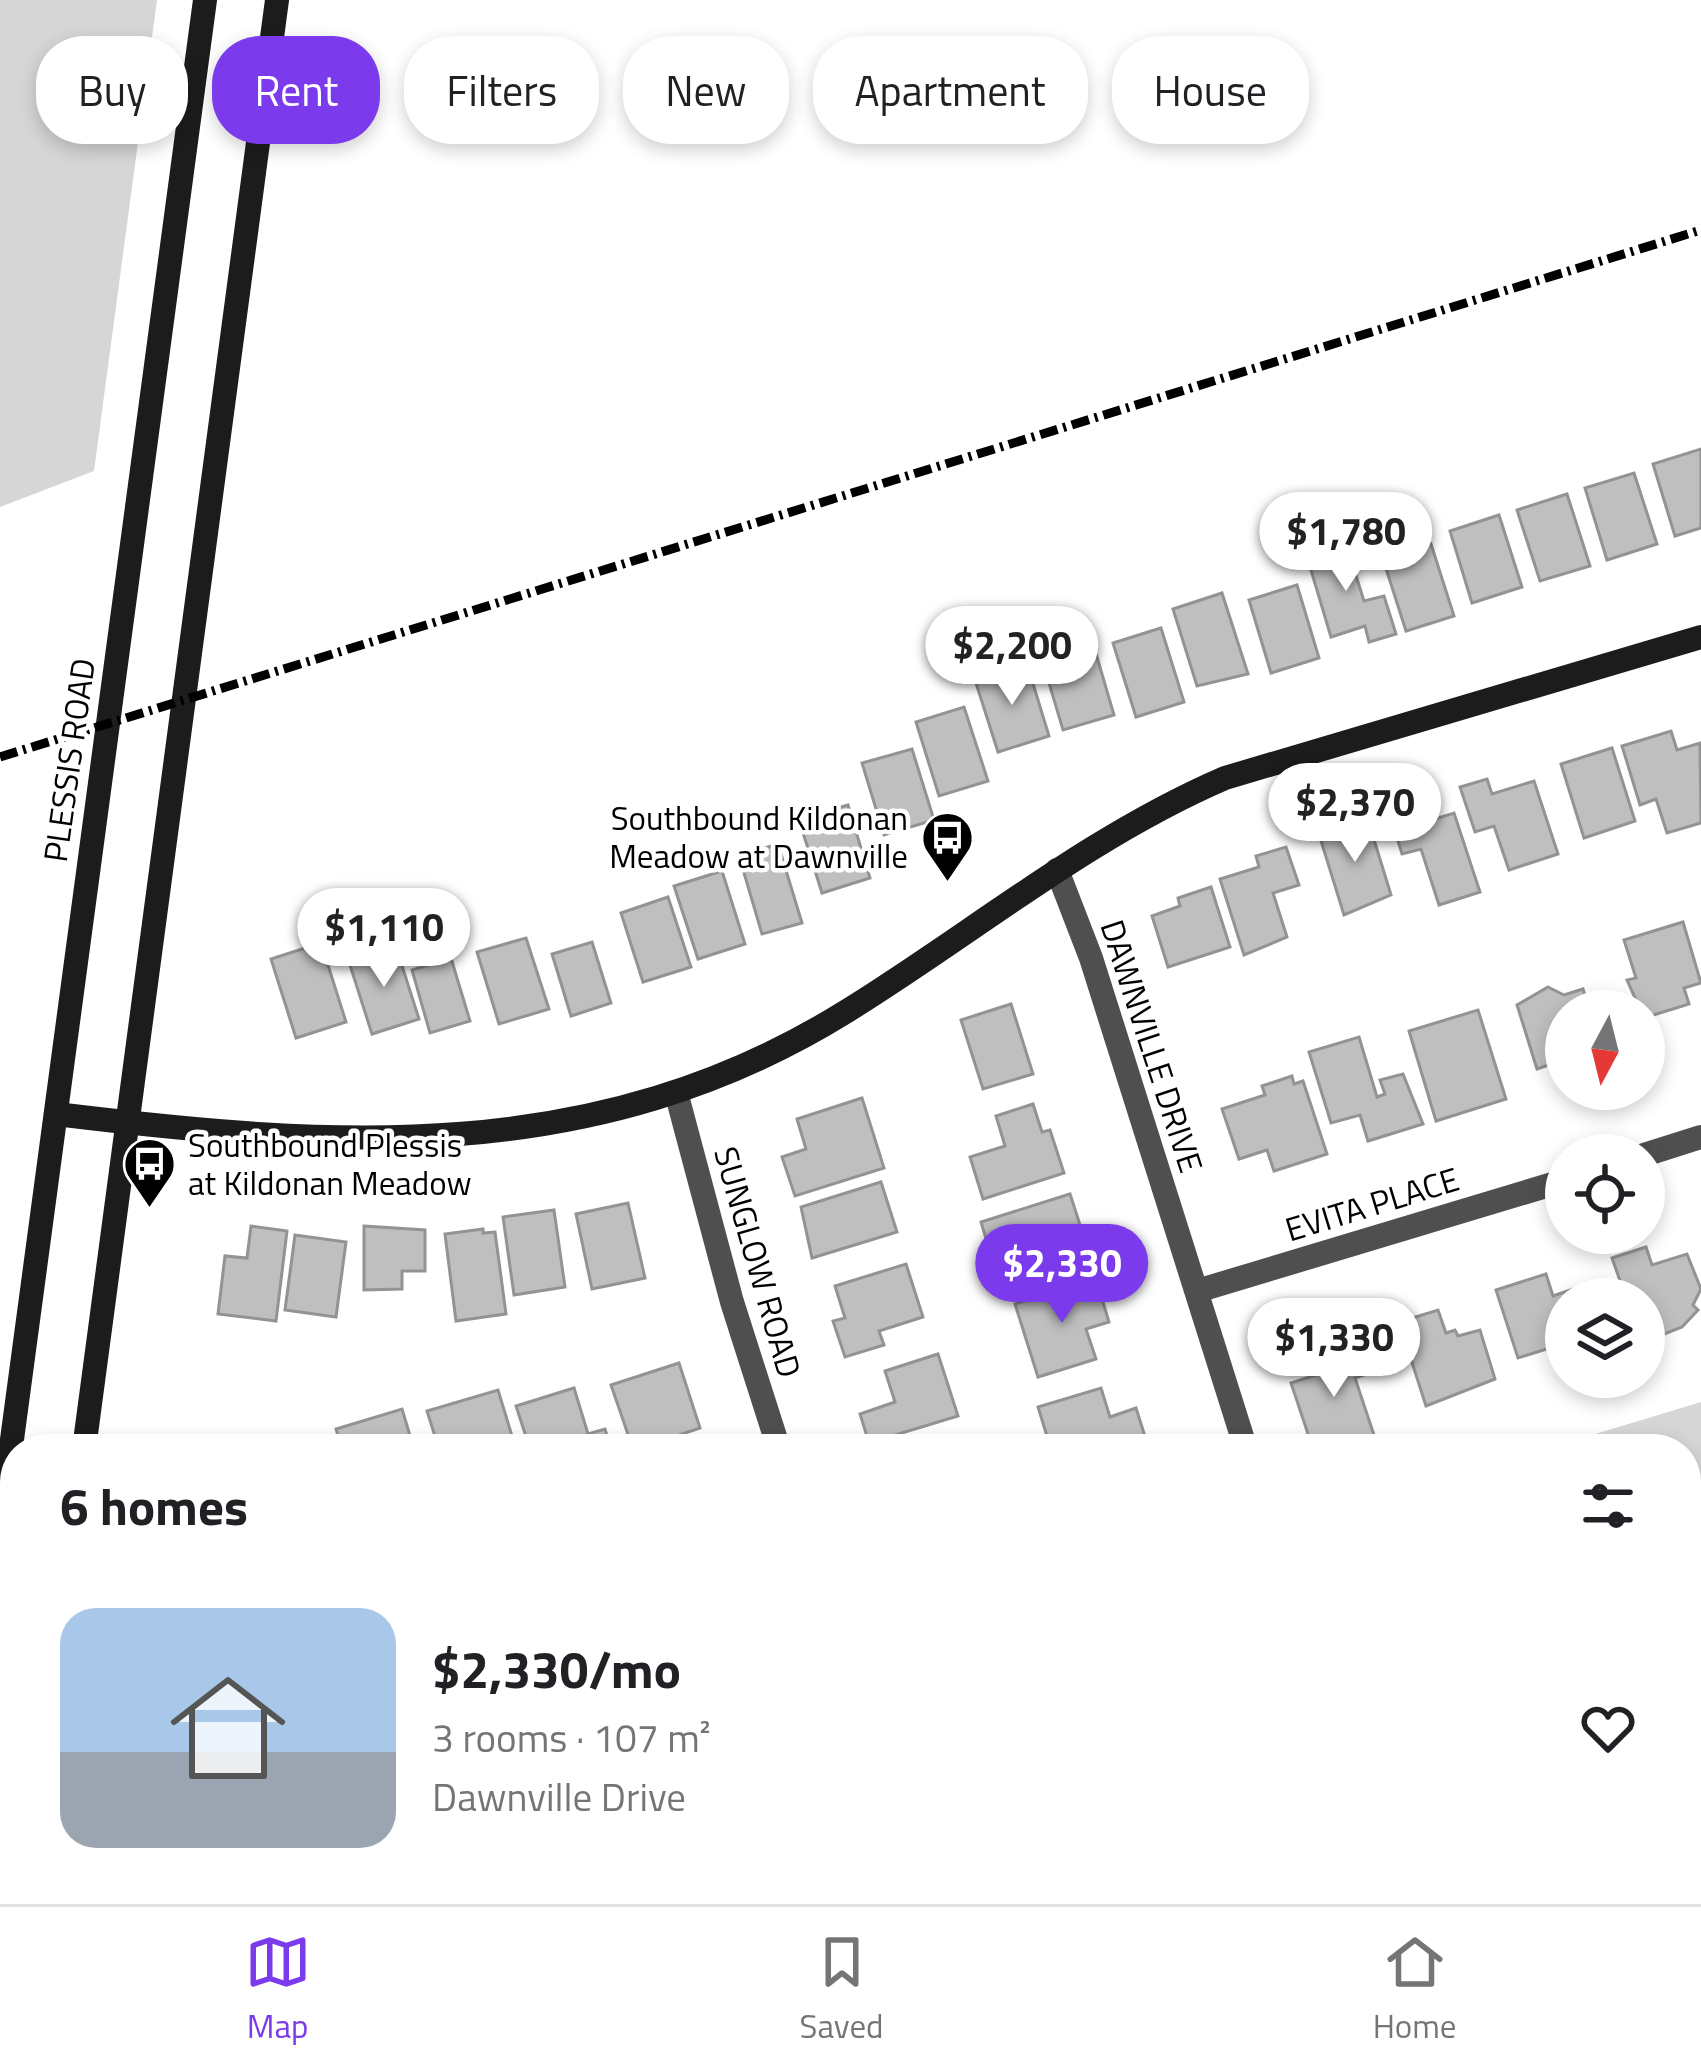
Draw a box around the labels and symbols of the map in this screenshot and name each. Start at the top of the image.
pin: $1,780 [1248,492,1444,594]
pin: $2,200 [914,606,1110,708]
street label: PLESSIS ROAD [30,655,108,865]
pin: $2,370 [1257,763,1453,865]
place label: Southbound Kildonan Meadow at Dawnville [609,793,908,881]
bus stop icon: Southbound Kildonan Meadow at Dawnville [919,809,975,883]
pin: $1,110 [286,888,482,990]
street label: DAWNVILLE DRIVE [1088,913,1216,1179]
north arrow [1545,990,1665,1110]
place label: Southbound Plessis at Kildonan Meadow [188,1120,472,1208]
bus stop icon: Southbound Plessis at Kildonan Meadow [121,1136,177,1210]
street label: SUNGLOW ROAD [701,1141,815,1383]
street label: EVITA PLACE [1279,1154,1465,1254]
pin: $2,330 [964,1224,1160,1326]
pin: $1,330 [1236,1298,1432,1400]

